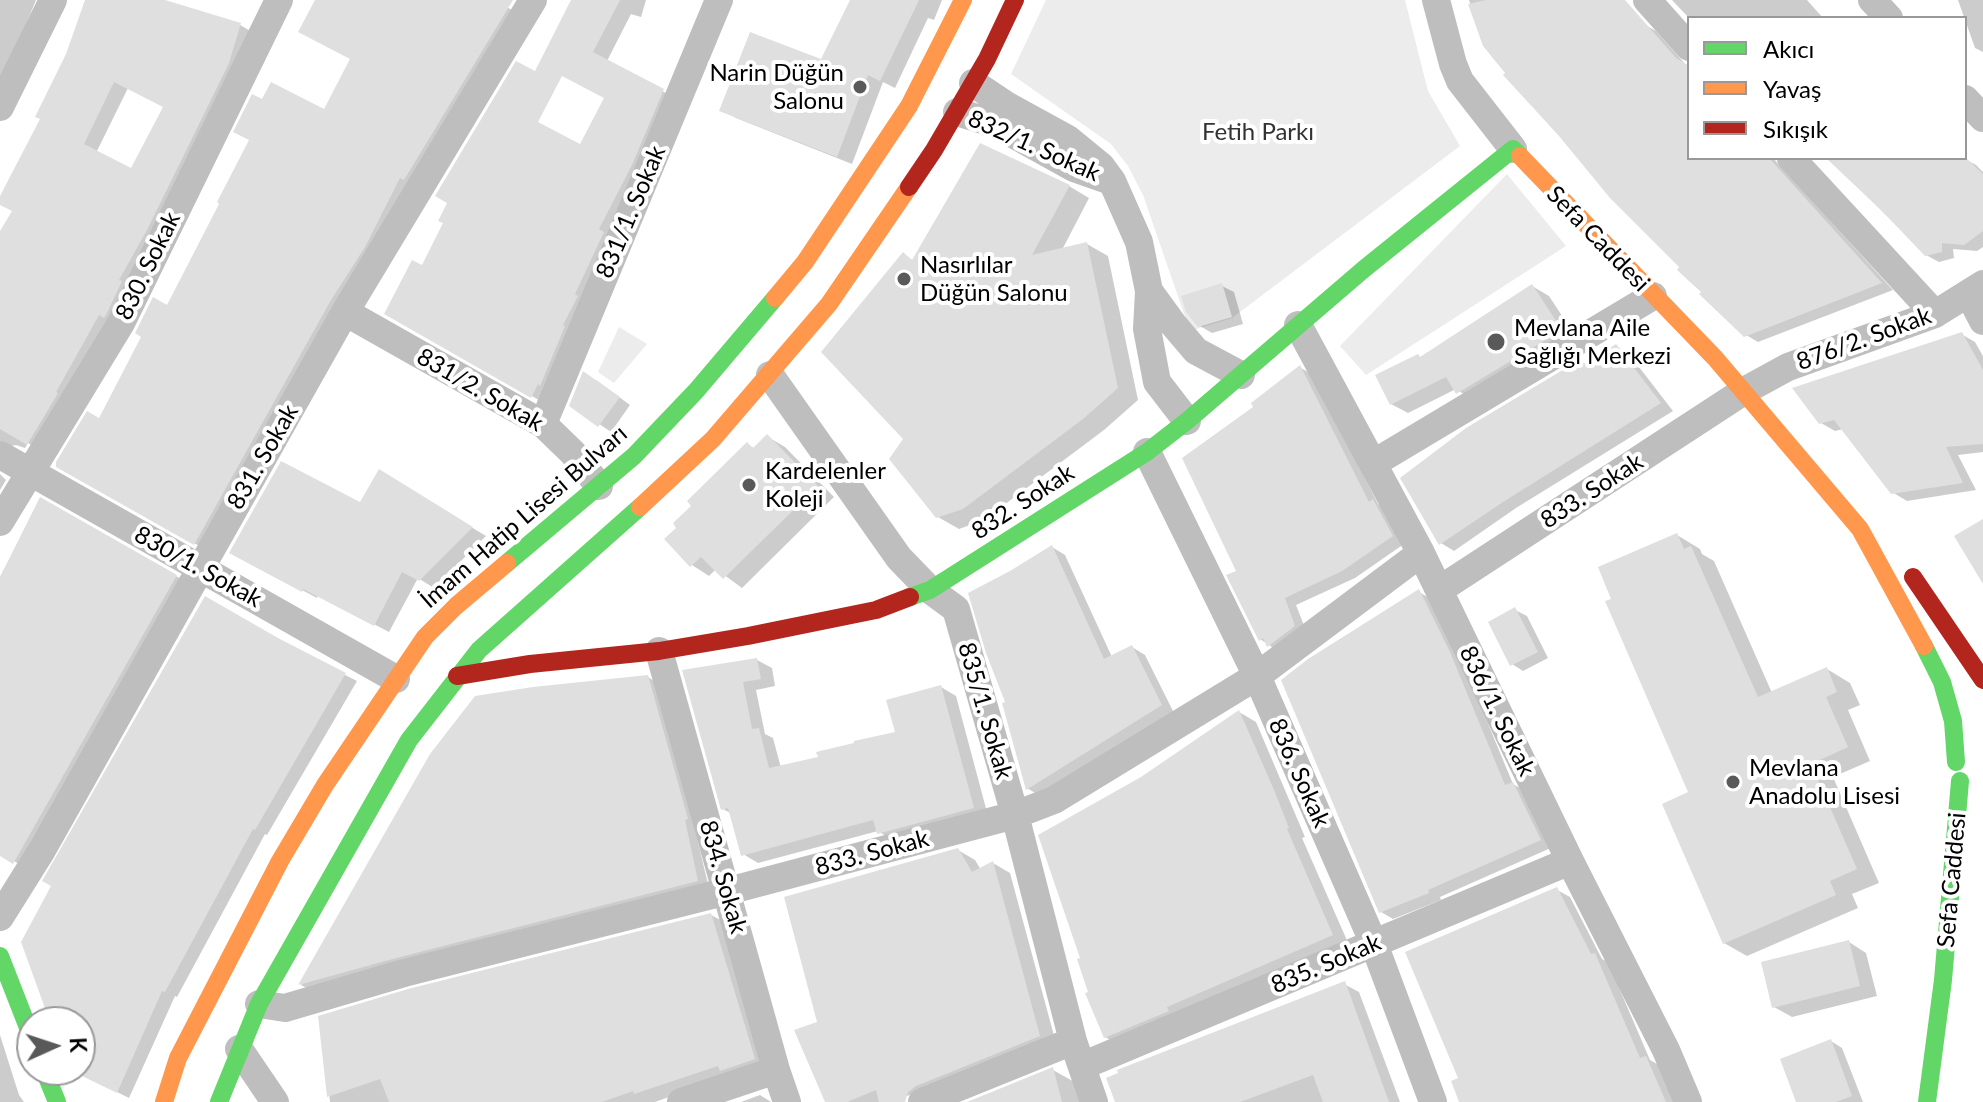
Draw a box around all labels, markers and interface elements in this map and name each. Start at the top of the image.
legend [1687,16,1967,160]
text: Akıcı [1763,34,1814,63]
place label: Narin Düğün Salonu [709,59,844,115]
text: Yavaş [1763,74,1821,103]
marker: Narin Düğün Salonu [851,78,869,96]
street label: 832/1. Sokak [964,104,1104,188]
text: Sıkışık [1763,114,1828,143]
park label: Fetih Parkı [1202,118,1314,146]
street label: 831/1. Sokak [590,141,672,283]
street label: Sefa Caddesi [1541,180,1655,298]
street label: 830. Sokak [110,207,186,325]
place label: Nasırlılar Düğün Salonu [920,251,1068,307]
marker: Nasırlılar Düğün Salonu [895,270,913,288]
street label: 876/2. Sokak [1793,301,1935,377]
place label: Mevlana Aile Sağlığı Merkezi [1514,314,1671,370]
marker: Mevlana Aile Sağlığı Merkezi [1485,331,1507,353]
street label: 831/2. Sokak [412,342,548,438]
street label: 831. Sokak [221,399,305,515]
street label: İmam Hatip Lisesi Bulvarı [415,419,633,615]
street label: 833. Sokak [1535,447,1649,535]
place label: Kardelenler Koleji [765,457,886,513]
street label: 832. Sokak [966,458,1080,546]
marker: Kardelenler Koleji [740,476,758,494]
street label: 830/1. Sokak [129,520,267,614]
street label: 835/1. Sokak [952,639,1018,783]
street label: 836/1. Sokak [1453,641,1541,781]
street label: 836. Sokak [1262,714,1336,832]
place label: Mevlana Anadolu Lisesi [1749,754,1900,810]
marker: Mevlana Anadolu Lisesi [1724,773,1742,791]
street label: Sefa Caddesi [1932,811,1972,949]
street label: 834. Sokak [693,817,753,937]
street label: 833. Sokak [812,824,932,882]
street label: 835. Sokak [1267,928,1385,1000]
north arrow [16,1006,96,1086]
text: K [65,1037,92,1053]

